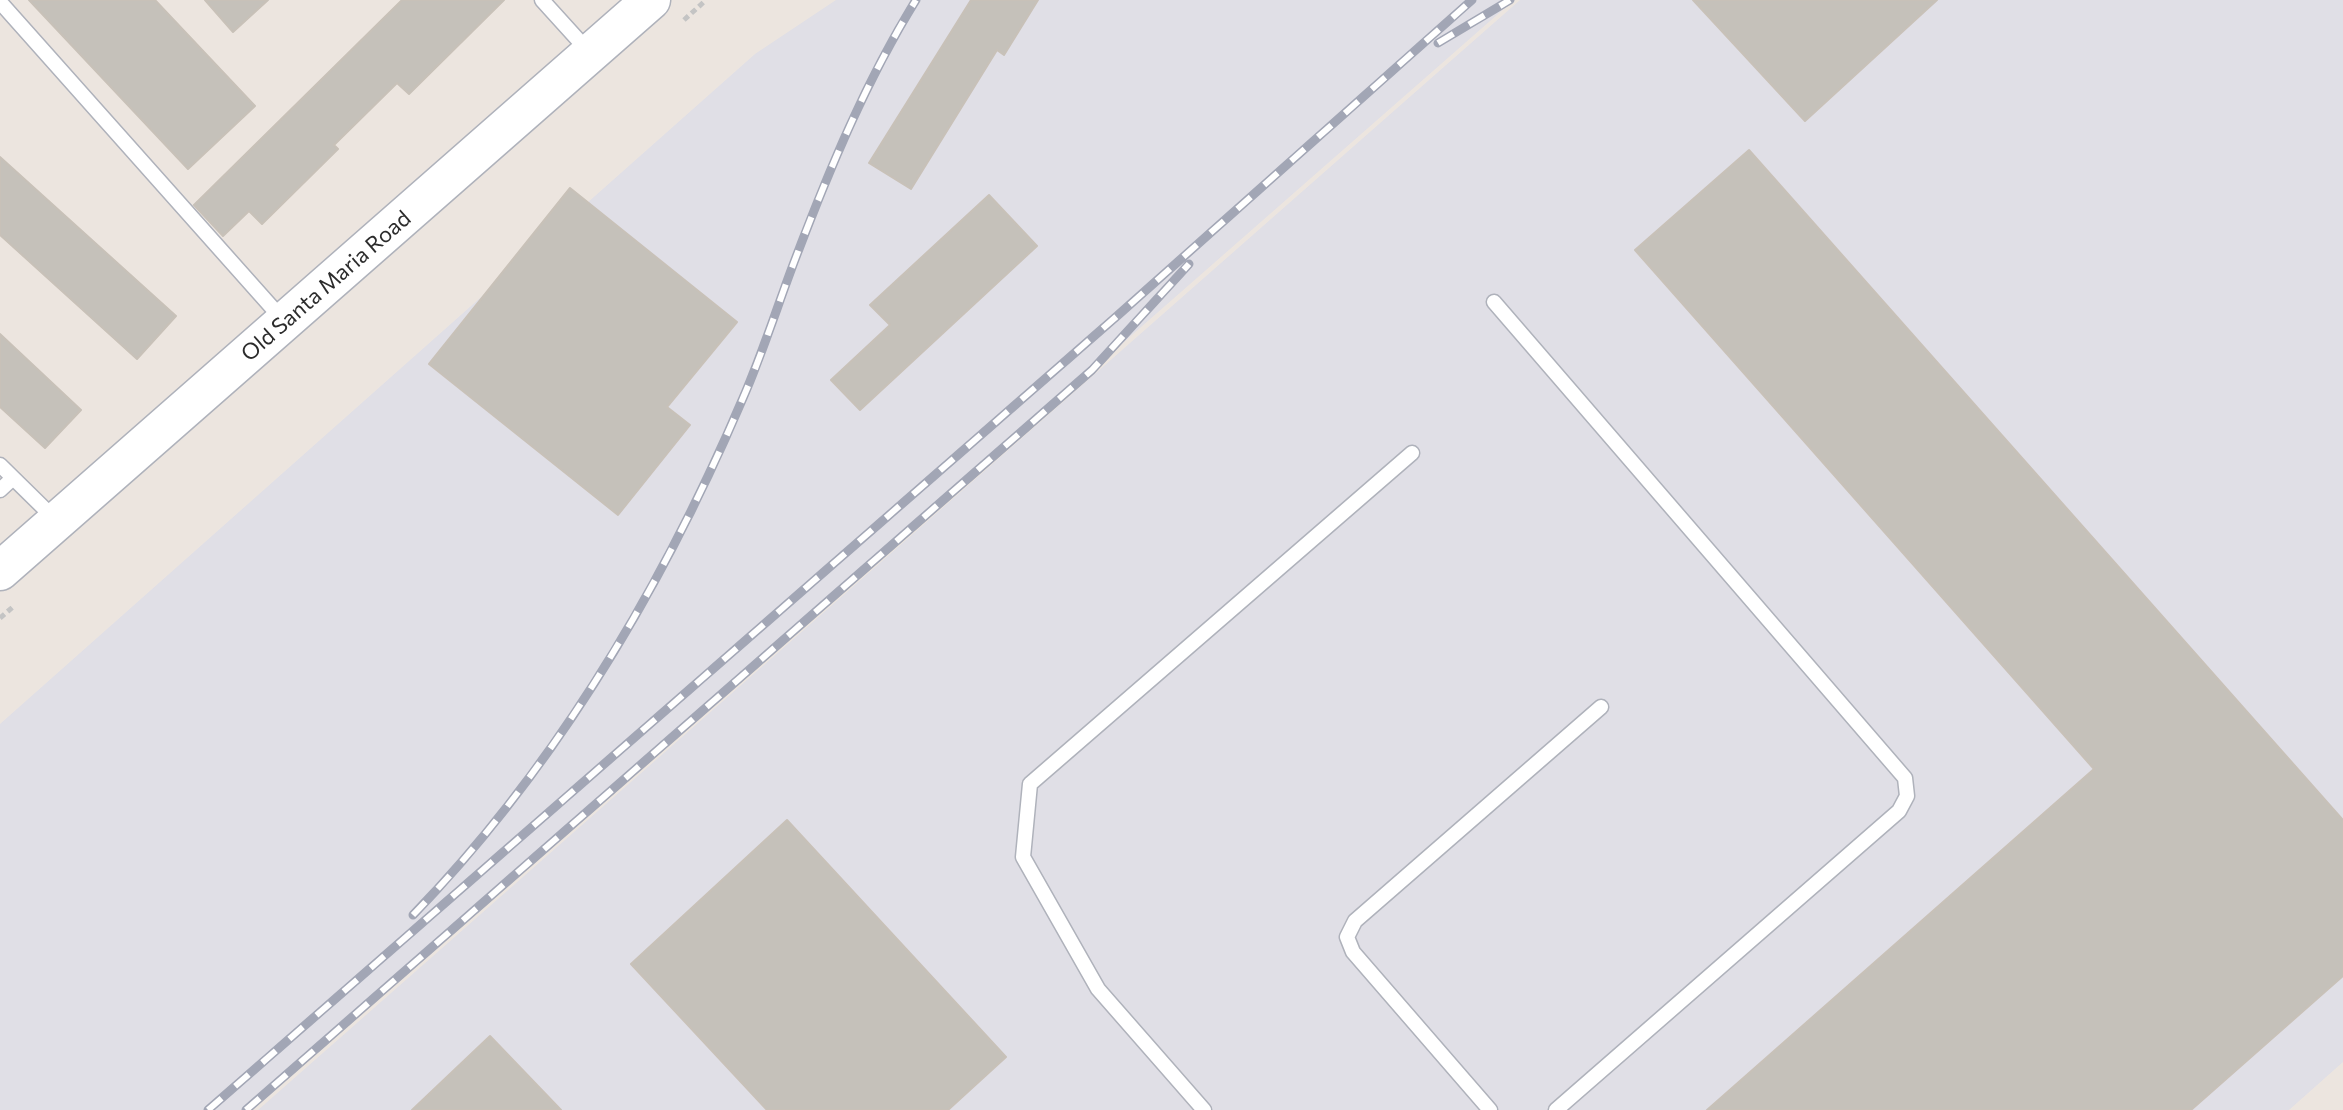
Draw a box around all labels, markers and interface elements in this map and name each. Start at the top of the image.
street label: Old Santa Maria Road [236,205,416,367]

